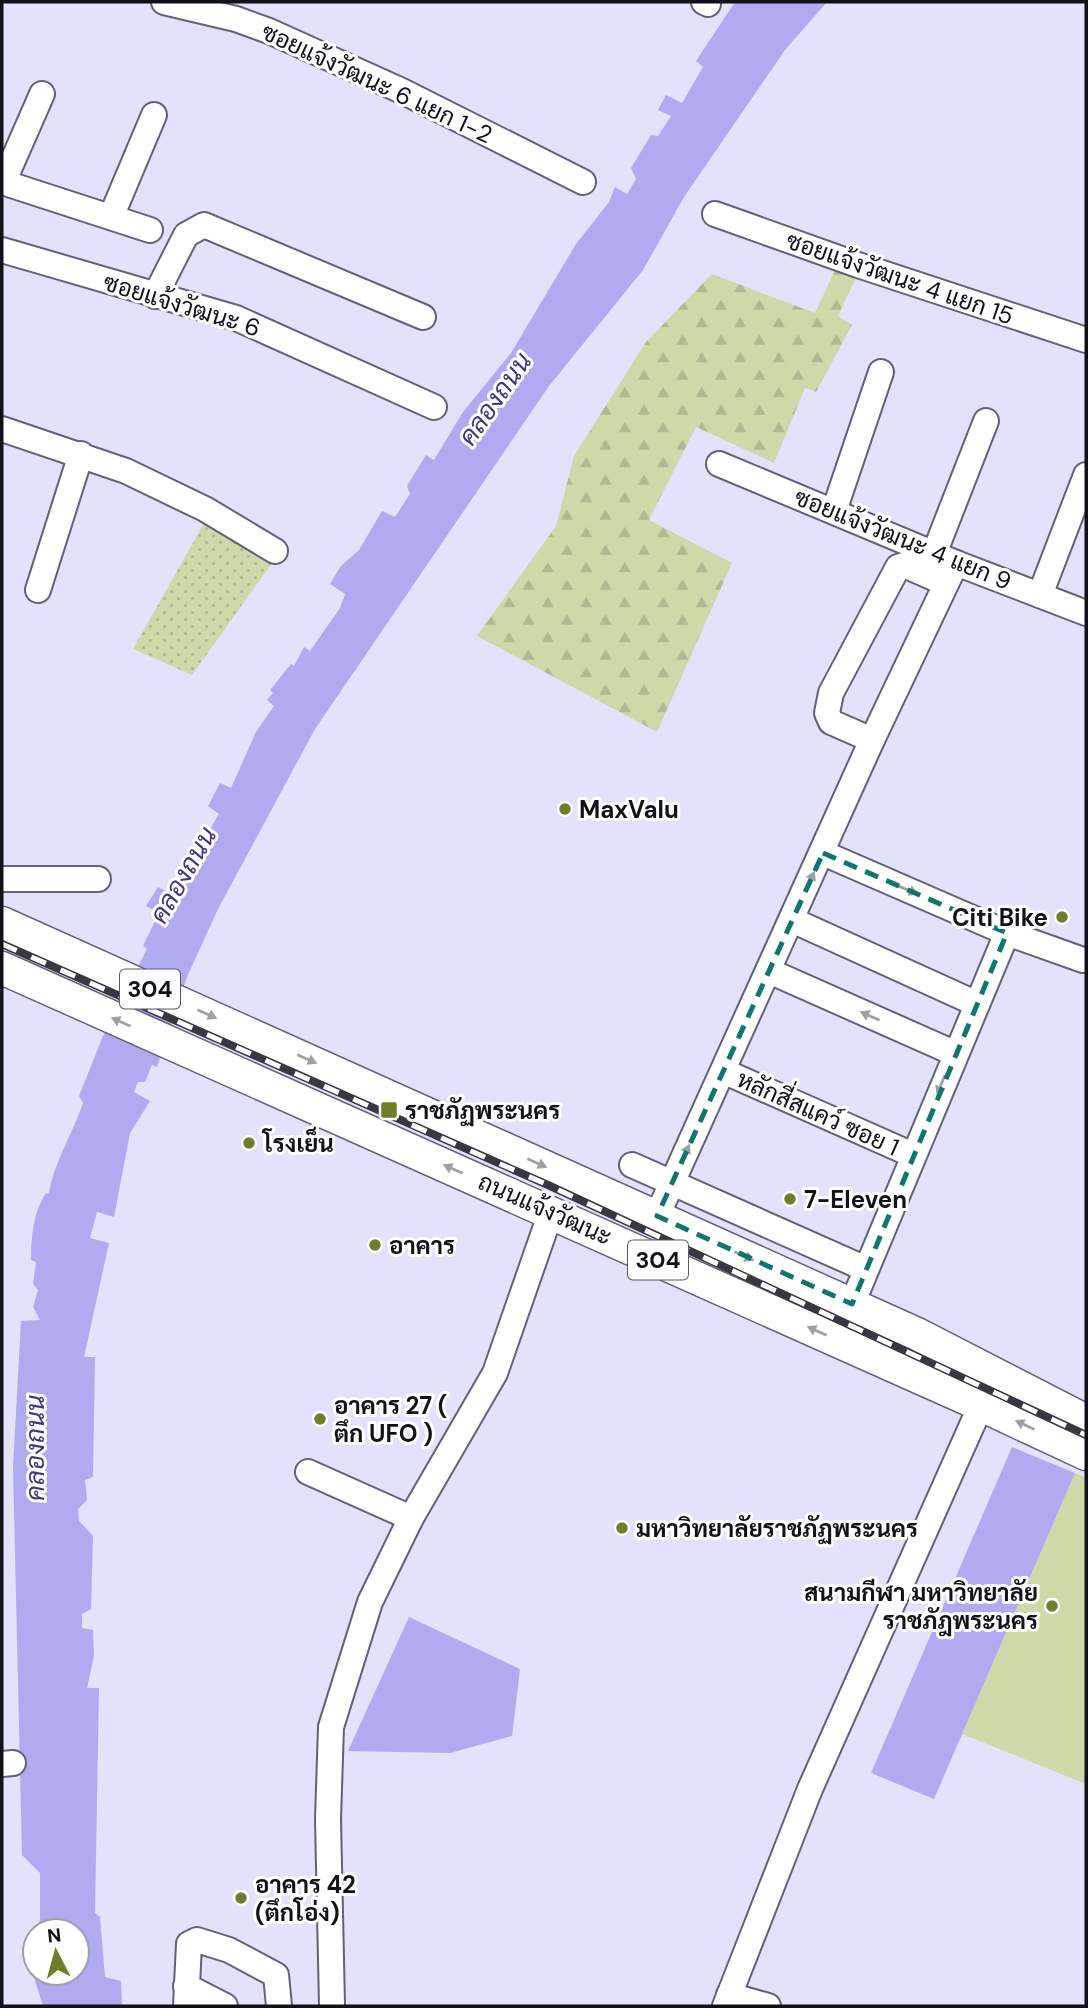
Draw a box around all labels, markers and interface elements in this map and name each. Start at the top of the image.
street label: ซอยแจ้งวัฒนะ 6 แยก 1-2 [257,16,497,150]
street label: ซอยแจ้งวัฒนะ 4 แยก 15 [782,225,1018,331]
street label: ซอยแจ้งวัฒนะ 6 [100,266,264,344]
water label: คลองถนน [451,345,540,452]
street label: ซอยแจ้งวัฒนะ 4 แยก 9 [790,481,1016,597]
place label: MaxValu [579,794,679,825]
marker: MaxValu [557,801,573,817]
water label: คลองถนน [142,820,224,929]
one-way arrow [805,870,816,891]
one-way arrow [898,884,919,895]
place label: Citi Bike [952,902,1048,933]
marker: Citi Bike [1054,909,1070,925]
road number: 304 [120,970,180,1008]
one-way arrow [197,1008,217,1020]
one-way arrow [859,1010,880,1021]
one-way arrow [111,1016,131,1028]
one-way arrow [297,1053,317,1065]
street label: หลักสี่สแคว์ ซอย 1 [732,1059,906,1163]
one-way arrow [936,1075,947,1096]
place label: ราชภัฏพระนคร [405,1095,560,1127]
marker: ราชภัฏพระนคร [379,1100,399,1120]
place label: โรงเย็น [261,1126,334,1159]
marker: โรงเย็น [241,1135,257,1151]
one-way arrow [679,1144,691,1164]
one-way arrow [527,1157,547,1169]
one-way arrow [443,1163,463,1175]
street label: ถนนแจ้งวัฒนะ [473,1166,617,1252]
place label: 7-Eleven [804,1184,907,1215]
marker: 7-Eleven [782,1191,798,1207]
place label: อาคาร [389,1230,455,1261]
marker: อาคาร [367,1237,383,1253]
road number: 304 [628,1240,688,1280]
one-way arrow [734,1251,755,1262]
one-way arrow [807,1325,828,1336]
place label: อาคาร 27 ( ตึก UFO ) [334,1390,447,1449]
water label: คลองถนน [18,1395,52,1501]
marker: อาคาร 27 ( ตึก UFO ) [312,1411,328,1427]
one-way arrow [1015,1419,1035,1431]
place label: มหาวิทยาลัยราชภัฏพระนคร [636,1513,918,1545]
marker: มหาวิทยาลัยราชภัฏพระนคร [614,1520,630,1536]
place label: สนามกีฬา มหาวิทยาลัย ราชภัฎพระนคร [804,1577,1038,1637]
marker: สนามกีฬา มหาวิทยาลัย ราชภัฎพระนคร [1044,1598,1060,1614]
place label: อาคาร 42 (ตึกโอ่ง) [255,1869,356,1928]
marker: อาคาร 42 (ตึกโอ่ง) [233,1890,249,1906]
north arrow [21,1917,91,1987]
text: N [46,1922,62,1949]

